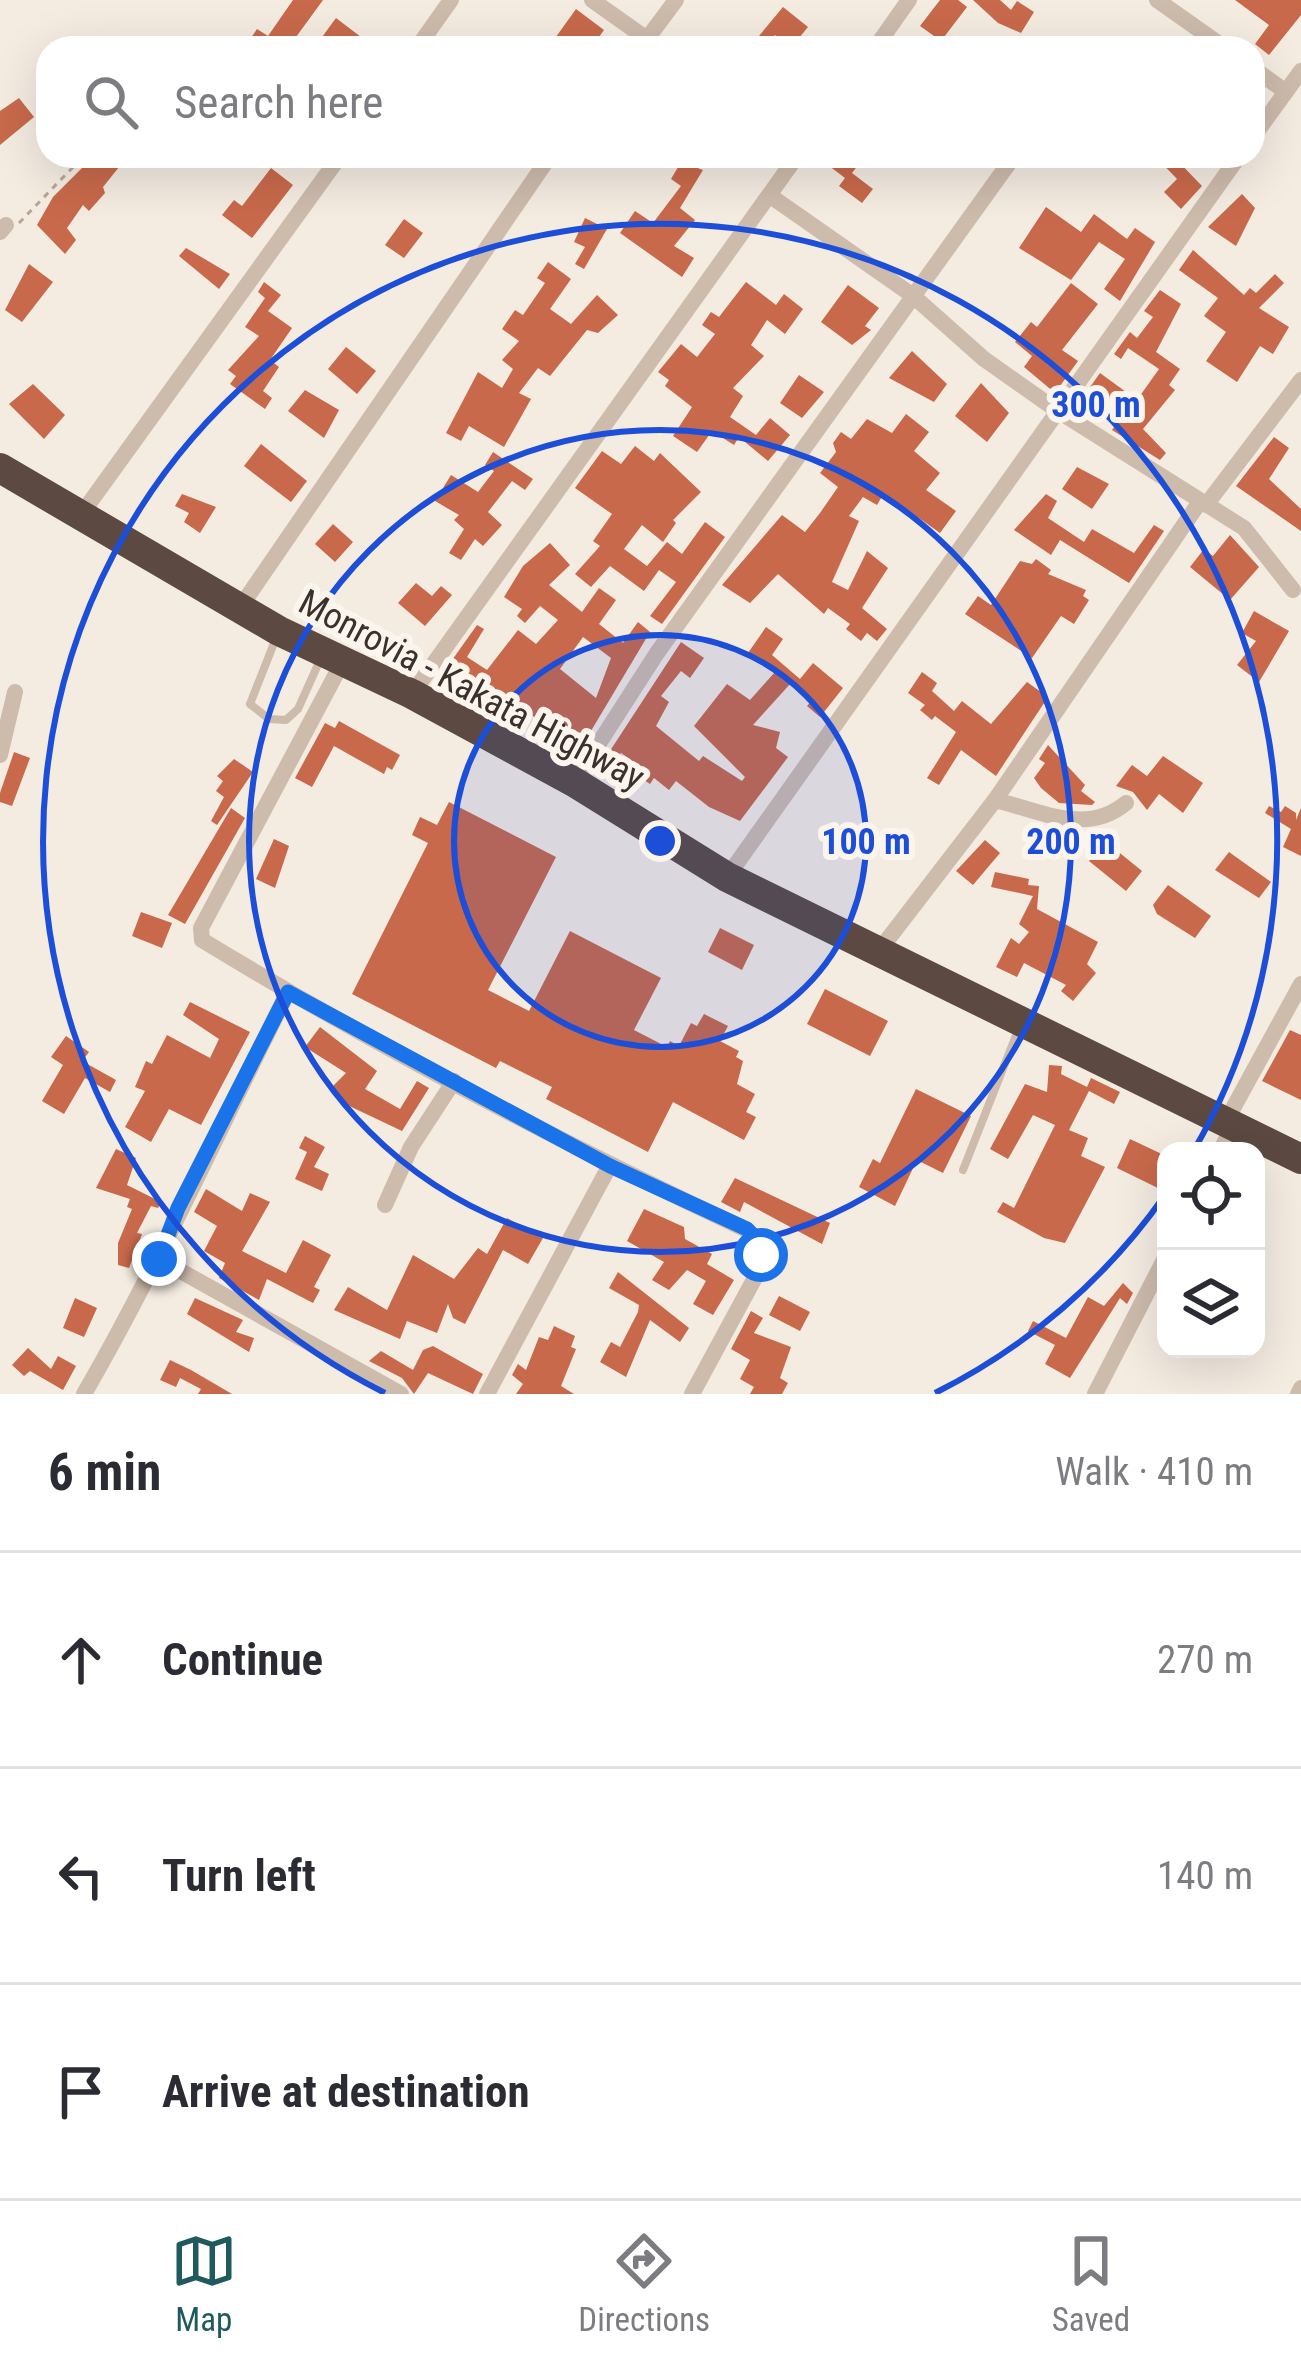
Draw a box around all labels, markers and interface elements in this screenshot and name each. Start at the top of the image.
search box [36,36,1265,168]
icon: search [78,69,144,135]
text: Search here [174,76,383,129]
text: 300 m [1051,384,1141,426]
street label: Monrovia - Kakata Highway [292,581,651,799]
centre of rings [639,820,681,862]
text: 100 m [821,821,911,863]
text: 200 m [1026,821,1116,863]
map controls [1157,1142,1265,1358]
button: locate [1157,1142,1265,1250]
route start [734,1228,788,1282]
route end [132,1232,186,1286]
button: layers [1157,1250,1265,1358]
text: 6 min [48,1443,161,1502]
text: Walk · 410 m [1055,1449,1253,1495]
icon: ahead [48,1627,114,1693]
text: Continue [162,1633,323,1686]
text: 270 m [1157,1637,1253,1683]
icon: left [48,1843,114,1909]
text: Turn left [162,1849,316,1902]
text: 140 m [1157,1853,1253,1899]
icon: arrive [48,2059,114,2125]
text: Arrive at destination [162,2065,530,2118]
tab: Map [171,2228,237,2339]
tab: Directions [578,2228,710,2339]
tab: Saved [1052,2228,1130,2339]

